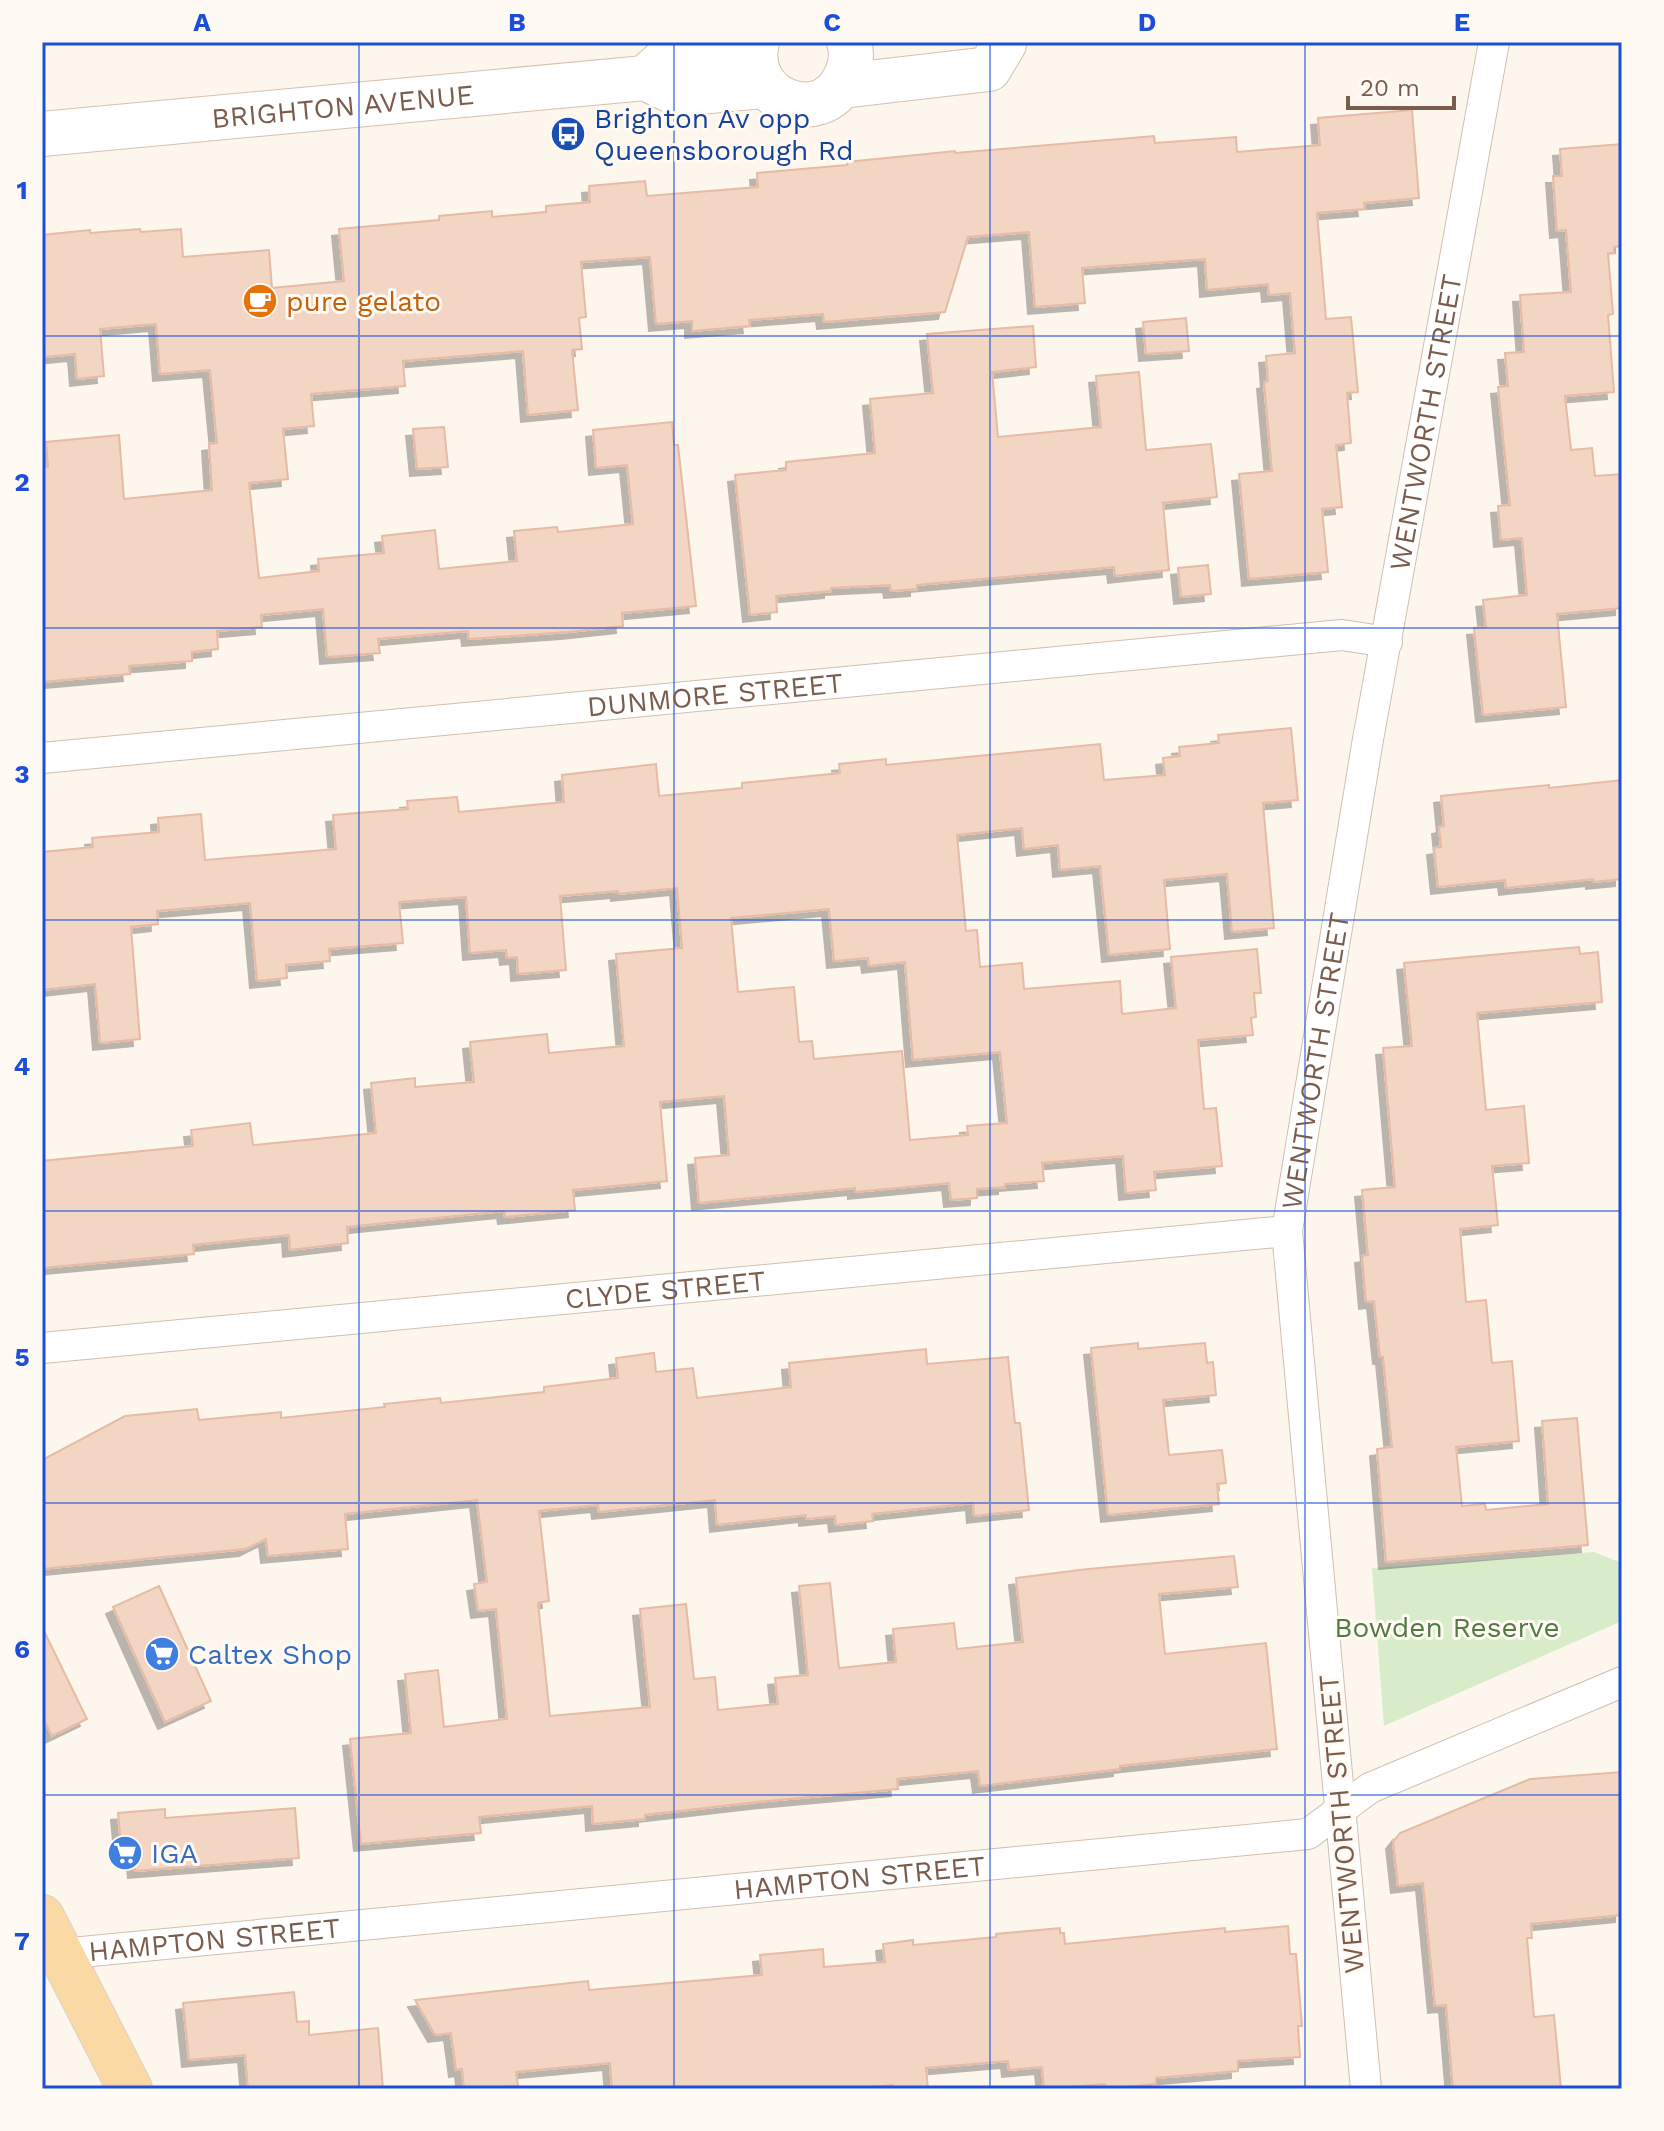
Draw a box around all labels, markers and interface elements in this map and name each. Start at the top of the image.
text: A [193,7,211,37]
text: B [508,7,526,37]
text: C [823,7,841,37]
text: D [1138,7,1156,37]
text: E [1454,7,1470,37]
scale bar [1348,60,1454,110]
text: 20 m [1360,74,1420,102]
street label: BRIGHTON AVENUE [210,78,475,135]
place label: Brighton Av opp Queensborough Rd [594,102,854,167]
bus stop icon: Brighton Av opp Queensborough Rd [549,115,587,153]
text: 1 [16,175,28,205]
street label: WENTWORTH STREET [1383,272,1469,573]
cafe icon: pure gelato [241,282,279,320]
place label: pure gelato [286,285,441,318]
text: 2 [14,467,30,497]
street label: DUNMORE STREET [586,666,845,723]
text: 3 [14,759,30,789]
street label: WENTWORTH STREET [1275,910,1356,1212]
text: 4 [14,1051,31,1081]
street label: CLYDE STREET [564,1264,767,1316]
text: 5 [14,1342,30,1372]
park label: Bowden Reserve [1334,1611,1560,1644]
text: 6 [14,1634,30,1664]
supermarket icon: Caltex Shop [143,1635,181,1673]
place label: Caltex Shop [188,1638,352,1671]
street label: WENTWORTH STREET [1312,1673,1371,1975]
supermarket icon: IGA [106,1834,144,1872]
place label: IGA [151,1837,198,1870]
street label: HAMPTON STREET [732,1849,987,1906]
street label: HAMPTON STREET [87,1911,342,1968]
text: 7 [14,1926,30,1956]

